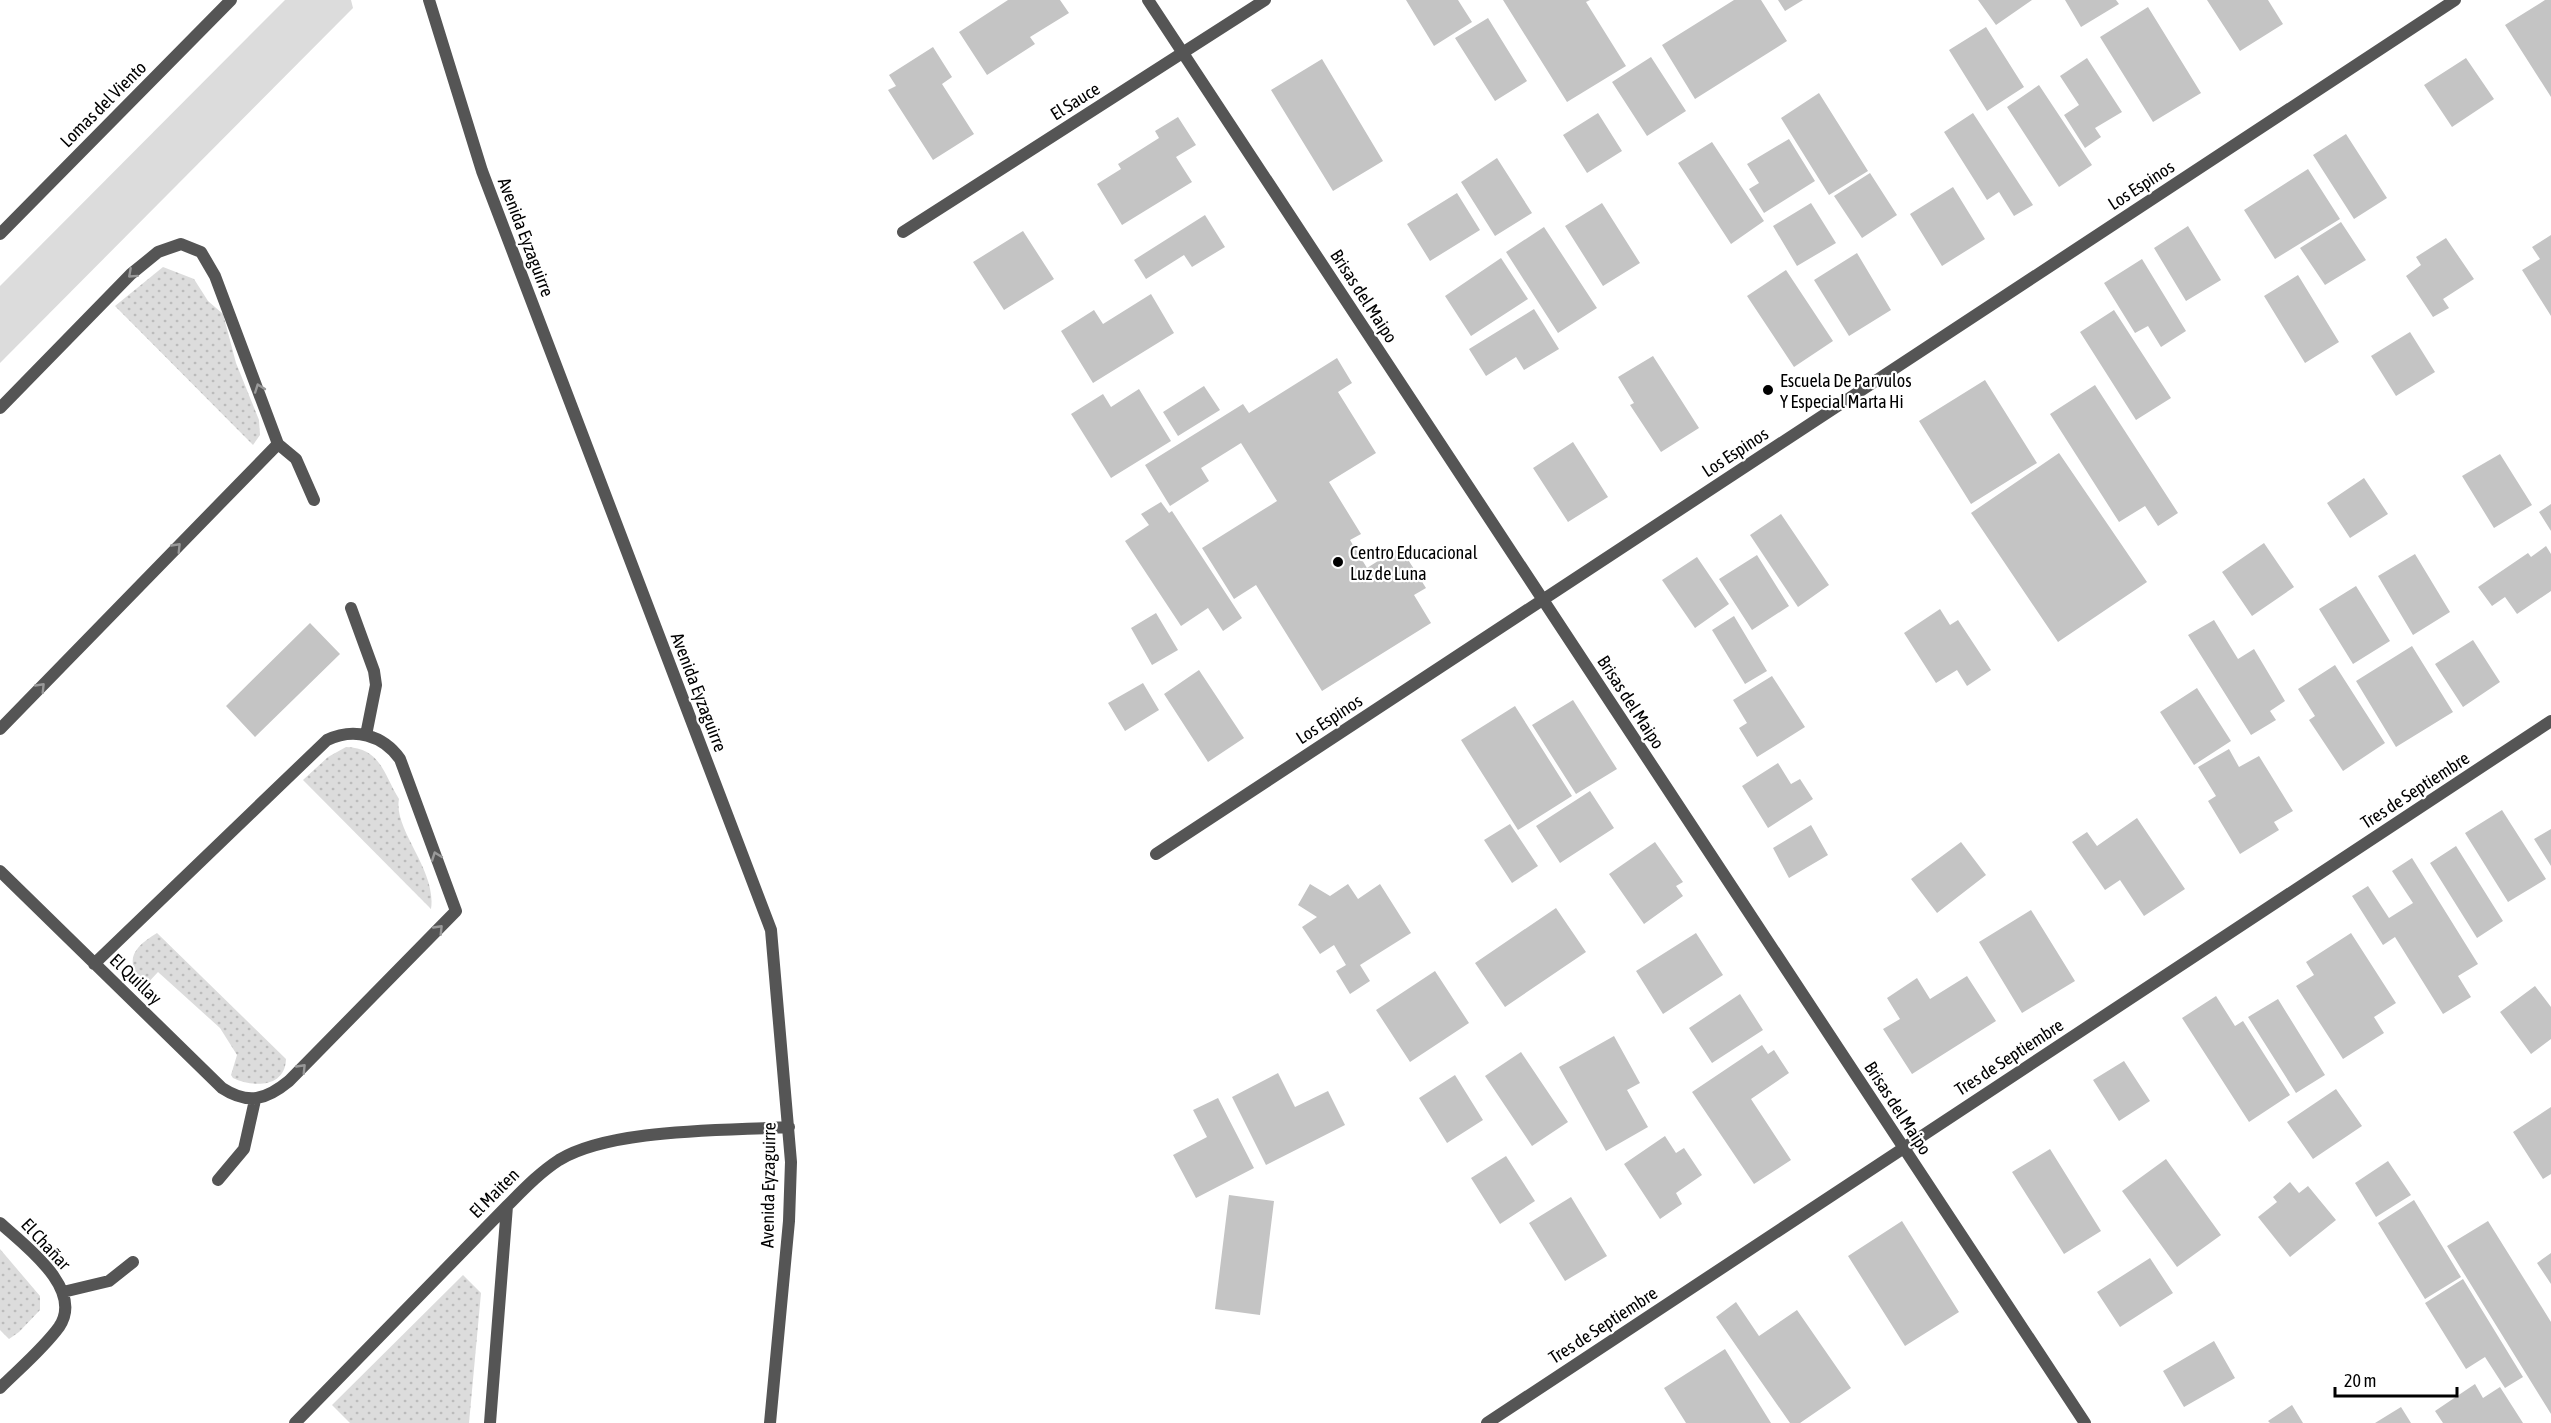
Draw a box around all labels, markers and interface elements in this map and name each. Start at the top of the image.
street label: Lomas del Viento [56,57,150,151]
street label: El Sauce [1046,78,1104,124]
street label: Los Espinos [2104,156,2178,214]
street label: Avenida Eyzaguirre [494,175,558,299]
street label: Brisas del Maipo [1326,245,1402,347]
one-way arrow [128,267,138,278]
place label: Escuela De Parvulos Y Especial Marta Hi [1780,370,1912,412]
one-way arrow [254,383,267,394]
marker: Escuela De Parvulos Y Especial Marta Hi [1761,383,1775,397]
street label: Los Espinos [1698,423,1772,481]
place label: Centro Educacional Luz de Luna [1350,542,1478,584]
one-way arrow [170,544,181,554]
marker: Centro Educacional Luz de Luna [1331,555,1345,569]
street label: Avenida Eyzaguirre [667,630,731,754]
street label: Brisas del Maipo [1593,651,1669,753]
one-way arrow [33,684,44,695]
street label: Los Espinos [1292,690,1366,748]
street label: Tres de Septiembre [2357,747,2473,833]
one-way arrow [431,851,444,861]
one-way arrow [431,925,442,936]
street label: El Quillay [106,949,166,1009]
street label: Tres de Septiembre [1951,1014,2067,1100]
street label: Brisas del Maipo [1860,1057,1936,1159]
one-way arrow [295,1064,306,1074]
street label: Avenida Eyzaguirre [756,1122,780,1248]
street label: El Maiten [465,1164,523,1222]
street label: El Chañar [17,1214,75,1275]
street label: Tres de Septiembre [1545,1282,1661,1368]
scale bar [2335,1360,2456,1398]
text: 20 m [2344,1370,2376,1391]

